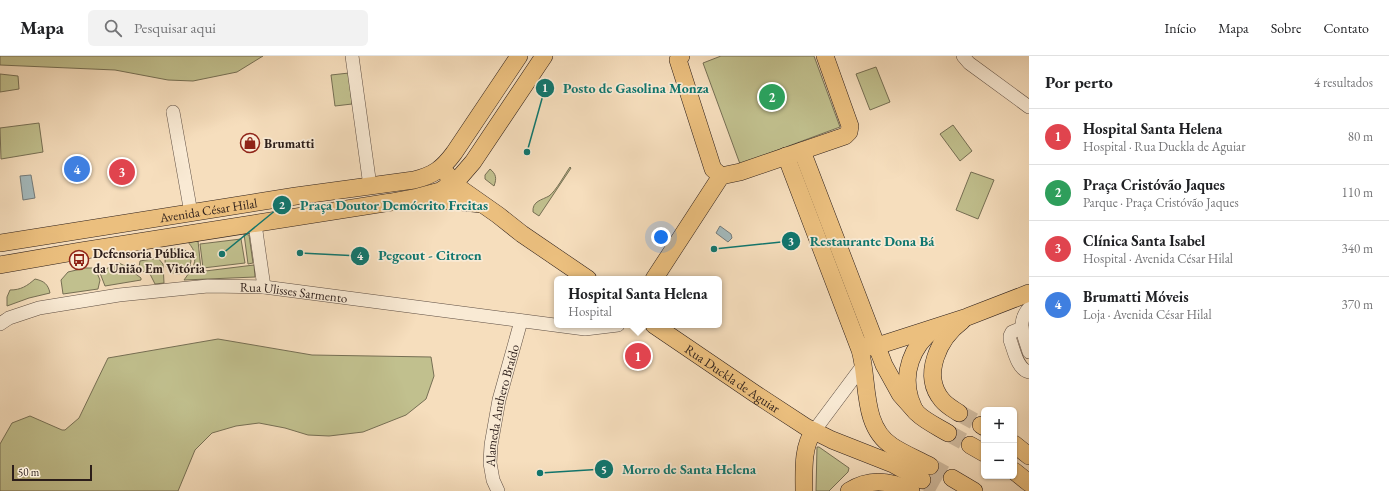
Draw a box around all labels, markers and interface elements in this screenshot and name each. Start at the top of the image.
search box [88,10,368,46]
text: Mapa [20,15,64,40]
icon: search [102,17,124,39]
text: Pesquisar aqui [134,18,216,37]
text: Início [1164,19,1196,37]
text: Mapa [1218,19,1249,37]
text: Sobre [1271,19,1301,37]
text: Contato [1323,19,1369,37]
text: Por perto [1045,71,1113,93]
text: 4 resultados [1314,74,1373,91]
callout: Posto de Gasolina Monza [535,75,717,101]
text: Posto de Gasolina Monza [563,79,710,97]
text: 1 [542,80,548,96]
pin: 2 [759,82,785,112]
text: Hospital Santa Helena [1083,119,1222,138]
text: 1 [1055,128,1061,145]
text: 80 m [1348,128,1373,145]
shop icon: Brumatti [239,132,261,154]
place label: Brumatti [264,135,315,152]
text: Hospital · Rua Duckla de Aguiar [1083,138,1246,155]
pin: 4 [64,154,90,184]
pin: 3 [109,157,135,187]
text: Praça Cristóvão Jaques [1083,175,1225,194]
text: 2 [1055,184,1061,201]
text: 110 m [1342,184,1373,201]
callout: Praça Doutor Demócrito Freitas [272,192,496,218]
street label: Avenida César Hilal [157,194,259,227]
text: Parque · Praça Cristóvão Jaques [1083,194,1239,211]
text: Praça Doutor Demócrito Freitas [300,196,488,214]
text: 2 [279,197,286,213]
your location [651,227,671,247]
callout: Restaurante Dona Bá [781,228,942,254]
text: Clínica Santa Isabel [1083,231,1205,250]
text: Restaurante Dona Bá [810,232,935,250]
text: 3 [788,233,794,249]
text: 3 [1055,240,1061,257]
text: 340 m [1342,240,1373,257]
callout: Pegeout - Citroen [350,243,489,269]
place label: Defensoria Pública da União Em Vitória [93,245,205,277]
text: Pegeout - Citroen [378,246,482,264]
text: 4 [357,248,364,264]
bus stop icon: Defensoria Pública da União Em Vitória [68,249,90,271]
text: Hospital · Avenida César Hilal [1083,250,1233,267]
popup [554,276,722,328]
street label: Rua Ulisses Sarmento [240,279,349,307]
text: Hospital Santa Helena [568,284,708,303]
text: Brumatti Móveis [1083,287,1189,306]
text: 4 [1055,296,1061,313]
text: 370 m [1342,296,1373,313]
text: Hospital [568,303,612,320]
text: Loja · Avenida César Hilal [1083,306,1212,323]
street label: Rua Duckla de Aguiar [681,340,784,417]
pin: 1 [625,341,651,371]
street label: Alameda Anthero Braído [482,342,523,468]
map controls [981,407,1017,479]
button: + [981,407,1017,443]
button: − [981,443,1017,479]
callout: Morro de Santa Helena [594,456,764,482]
text: Morro de Santa Helena [622,460,757,478]
text: 5 [601,462,607,478]
scale bar [12,463,92,482]
text: 50 m [18,465,39,479]

